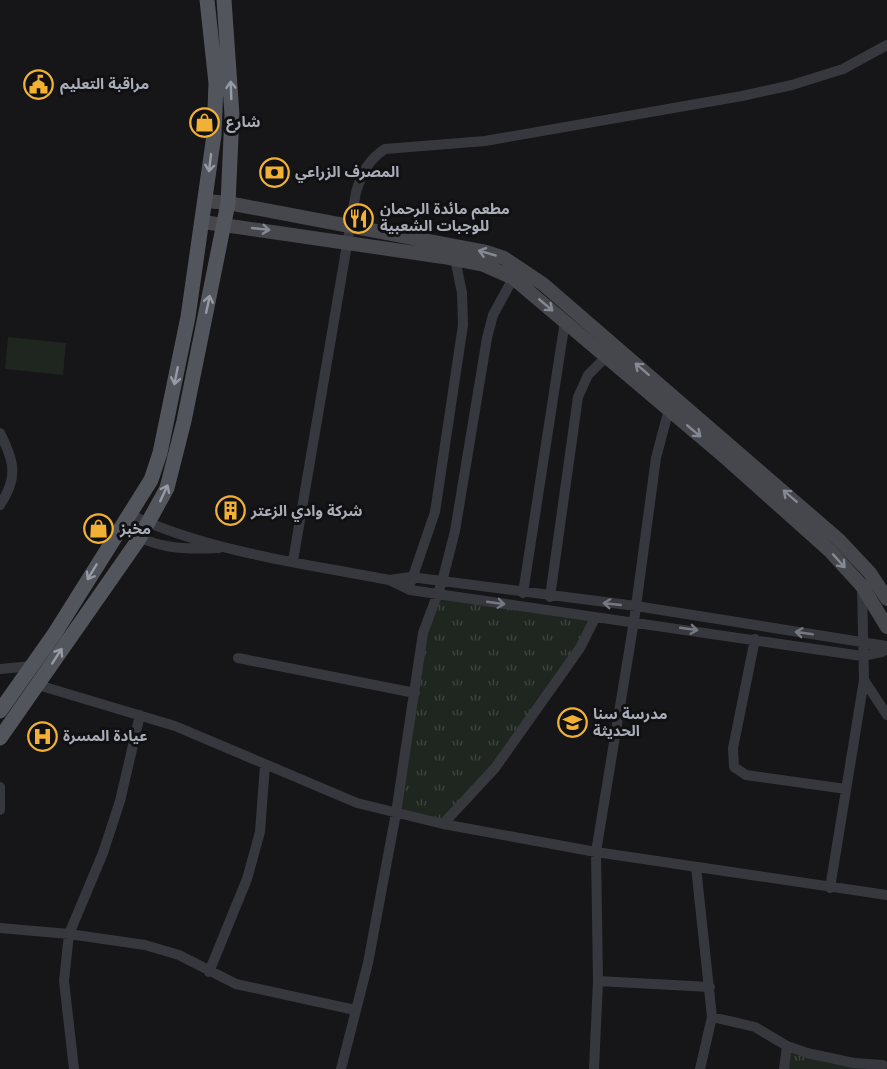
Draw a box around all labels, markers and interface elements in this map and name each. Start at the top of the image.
public building icon: مراقبة التعليم [23,68,55,100]
place label: مراقبة التعليم [60,74,149,95]
one-way arrow [226,80,237,100]
shop icon: شارع [189,106,221,138]
place label: شارع [226,112,260,133]
one-way arrow [205,152,216,172]
bank icon: المصرف الزراعي [258,156,290,188]
place label: المصرف الزراعي [295,162,399,183]
place label: مطعم مائدة الرحمان للوجبات الشعبية [380,199,510,235]
restaurant icon: مطعم مائدة الرحمان للوجبات الشعبية [343,202,375,234]
one-way arrow [251,224,270,235]
one-way arrow [478,247,497,258]
one-way arrow [203,294,214,314]
one-way arrow [538,298,554,311]
one-way arrow [635,362,650,376]
one-way arrow [170,366,181,385]
one-way arrow [686,424,701,438]
one-way arrow [159,485,170,503]
one-way arrow [782,490,798,503]
building icon: شركة وادي الزعتر [214,495,246,527]
place label: شركة وادي الزعتر [250,501,363,522]
shop icon: مخبز [83,513,115,545]
place label: مخبز [119,519,151,538]
one-way arrow [832,553,846,568]
one-way arrow [86,563,98,580]
one-way arrow [485,598,505,609]
one-way arrow [602,598,622,609]
one-way arrow [678,624,698,635]
one-way arrow [795,628,815,639]
one-way arrow [51,648,63,665]
place label: مدرسة سنا الحديثة [593,704,667,740]
school or university icon: مدرسة سنا الحديثة [556,707,588,739]
hospital icon: عيادة المسرة [26,720,58,752]
place label: عيادة المسرة [63,726,148,745]

